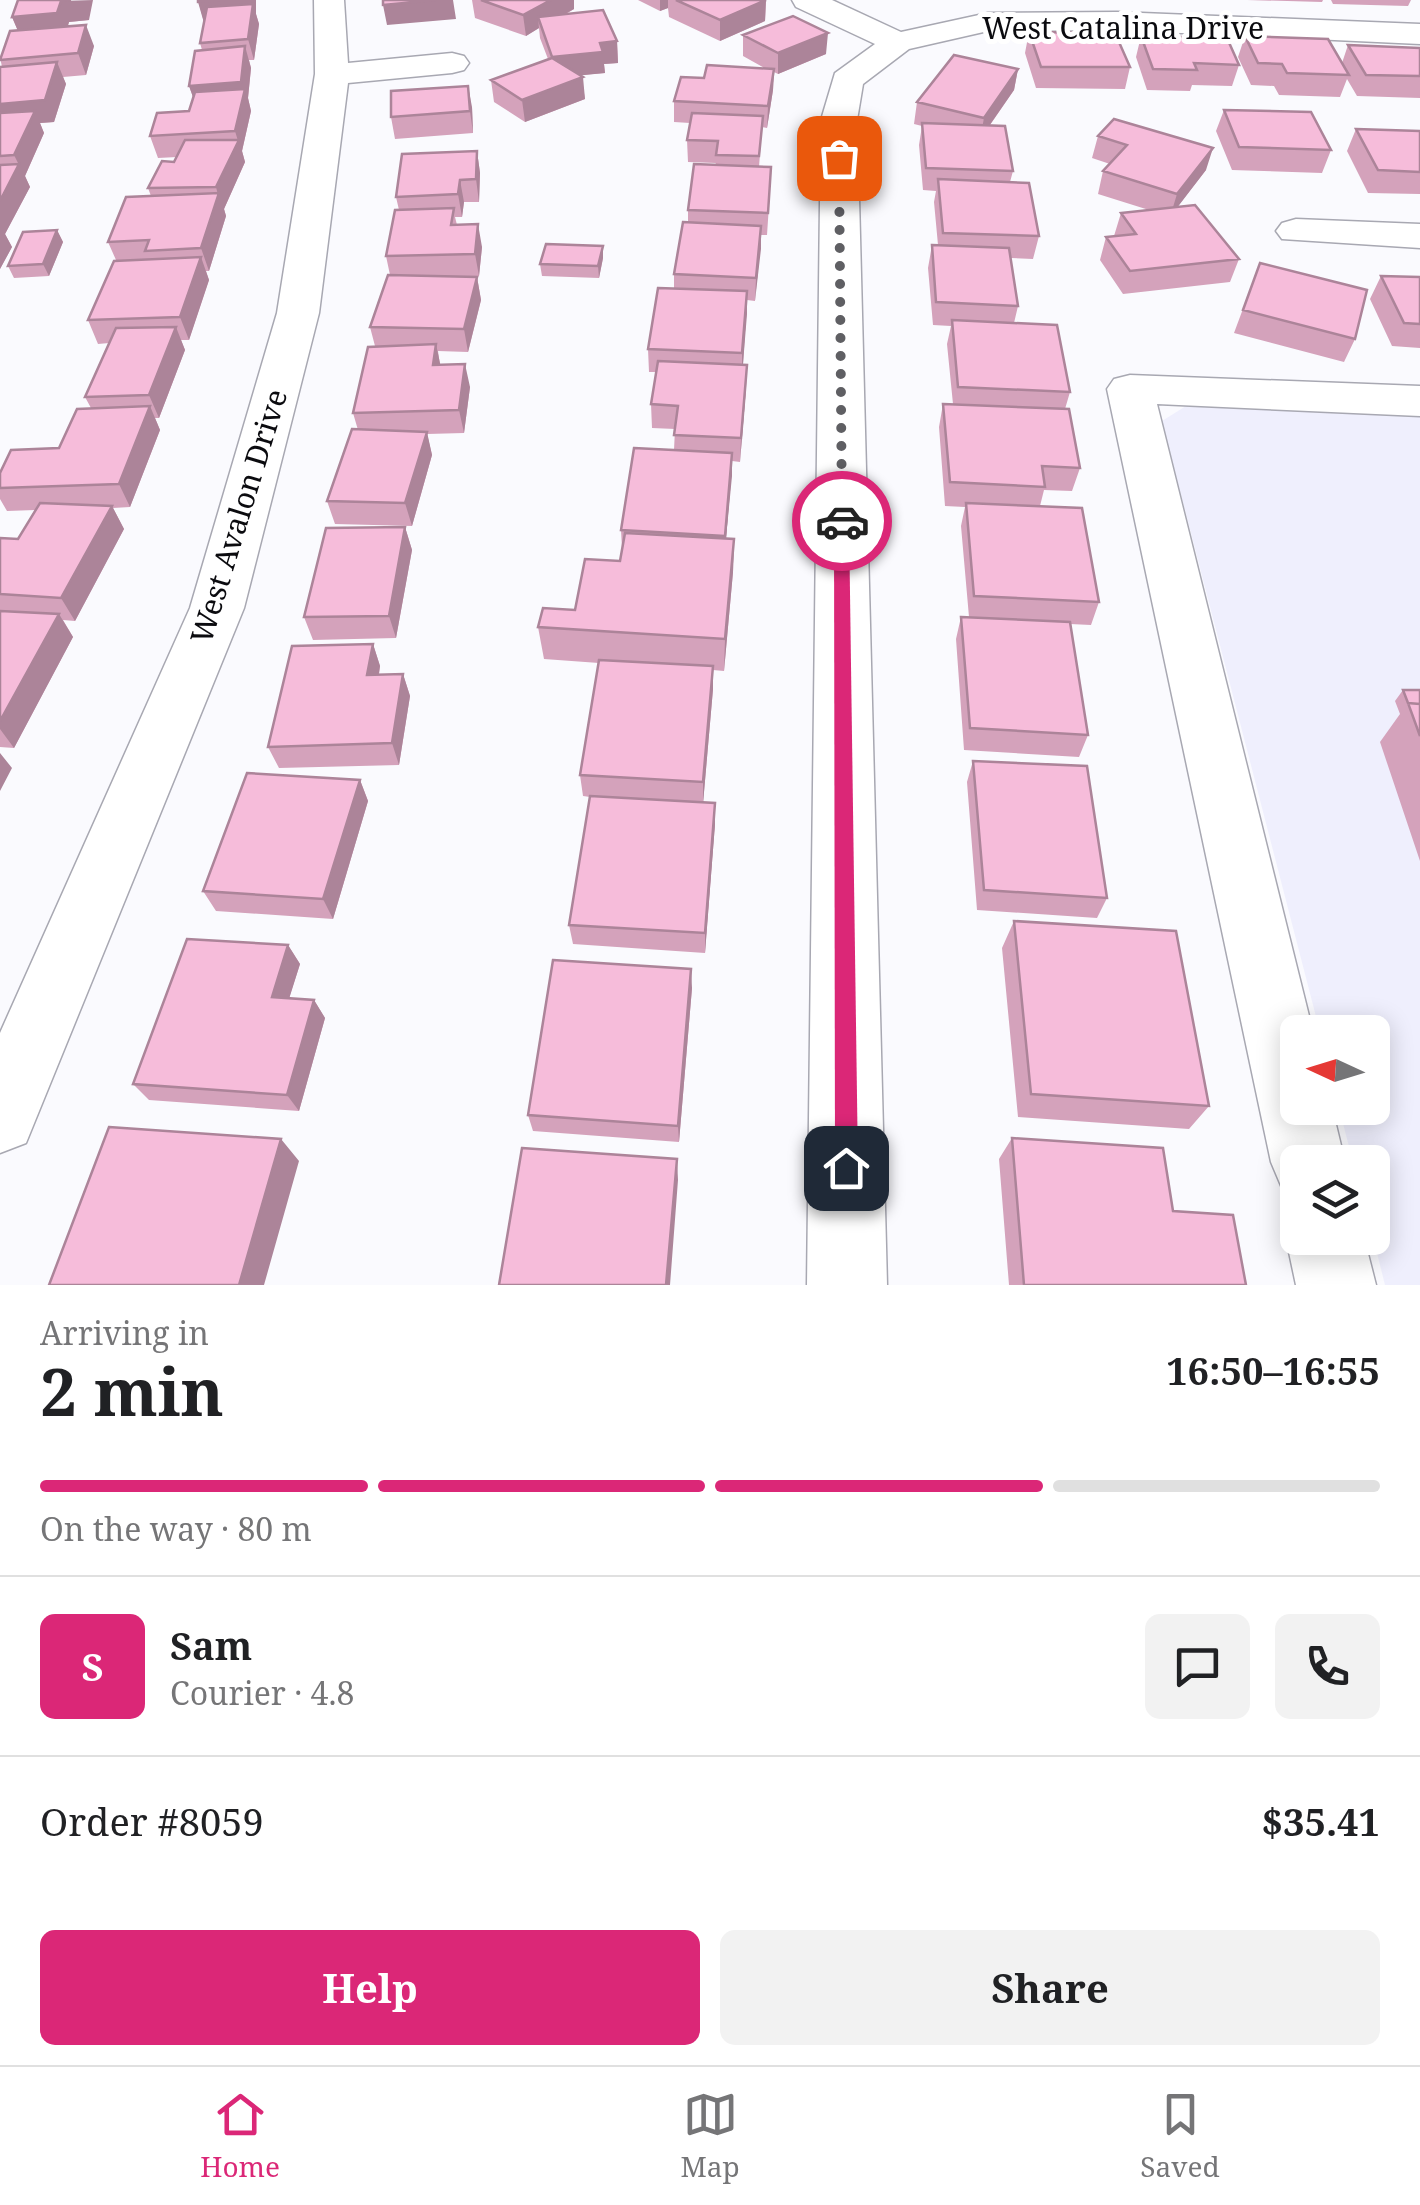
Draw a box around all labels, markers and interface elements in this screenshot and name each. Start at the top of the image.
street label: West Catalina Drive [982,7,1264,48]
pin [797,116,882,201]
icon: bag [812,131,867,186]
street label: West Avalon Drive [180,384,296,648]
courier [792,471,892,571]
icon: car [815,494,870,549]
north arrow [1280,1015,1390,1125]
map controls [1280,1015,1390,1255]
pin [804,1126,889,1211]
icon: home [819,1141,874,1196]
button: layers [1280,1145,1390,1255]
text: Arriving in [40,1311,209,1354]
text: 16:50–16:55 [1166,1344,1380,1396]
text: 2 min [40,1347,224,1435]
text: On the way · 80 m [40,1507,312,1550]
button: chat [1145,1614,1250,1719]
button: phone [1275,1614,1380,1719]
text: Sam [170,1619,252,1671]
text: S [81,1640,104,1692]
text: Courier · 4.8 [170,1671,354,1714]
text: Order #8059 [40,1795,264,1847]
text: $35.41 [1261,1795,1380,1847]
button: Help [40,1930,700,2045]
button: Share [720,1930,1380,2045]
tab: Home [200,2087,280,2185]
tab: Map [681,2087,740,2185]
tab: Saved [1140,2087,1220,2185]

